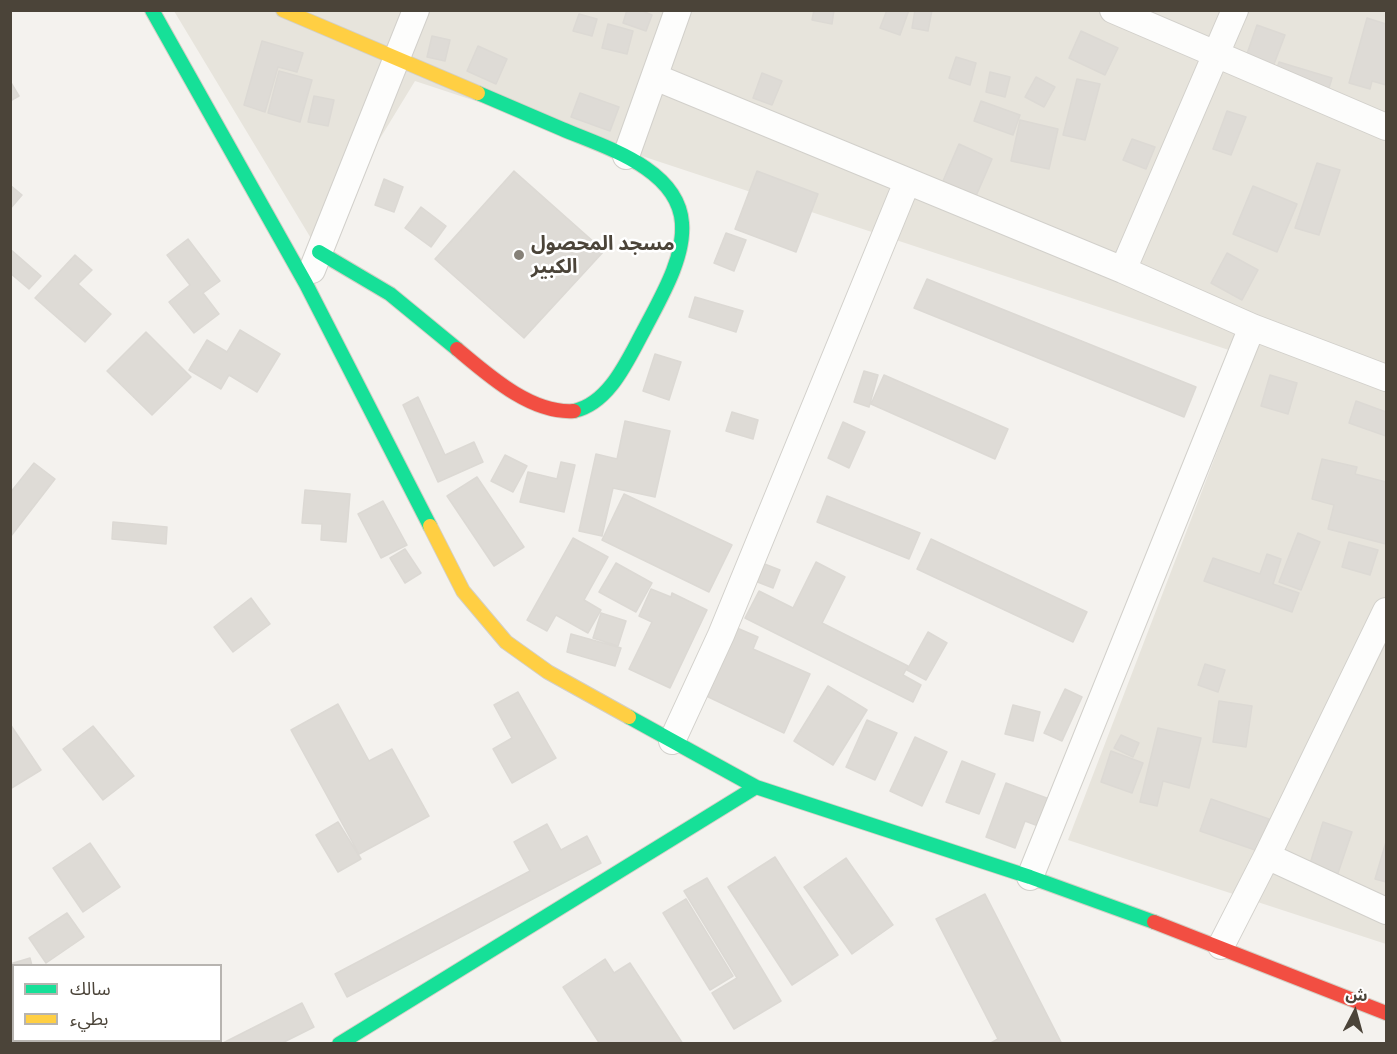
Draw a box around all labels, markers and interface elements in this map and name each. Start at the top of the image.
place label: مسجد المحصول الكبير [531,232,675,279]
marker: مسجد المحصول الكبير [512,248,526,262]
legend [12,964,222,1042]
text: سالك [70,977,111,999]
north arrow [1325,982,1385,1042]
text: ش [1345,983,1369,1004]
text: بطيء [70,1007,108,1029]

